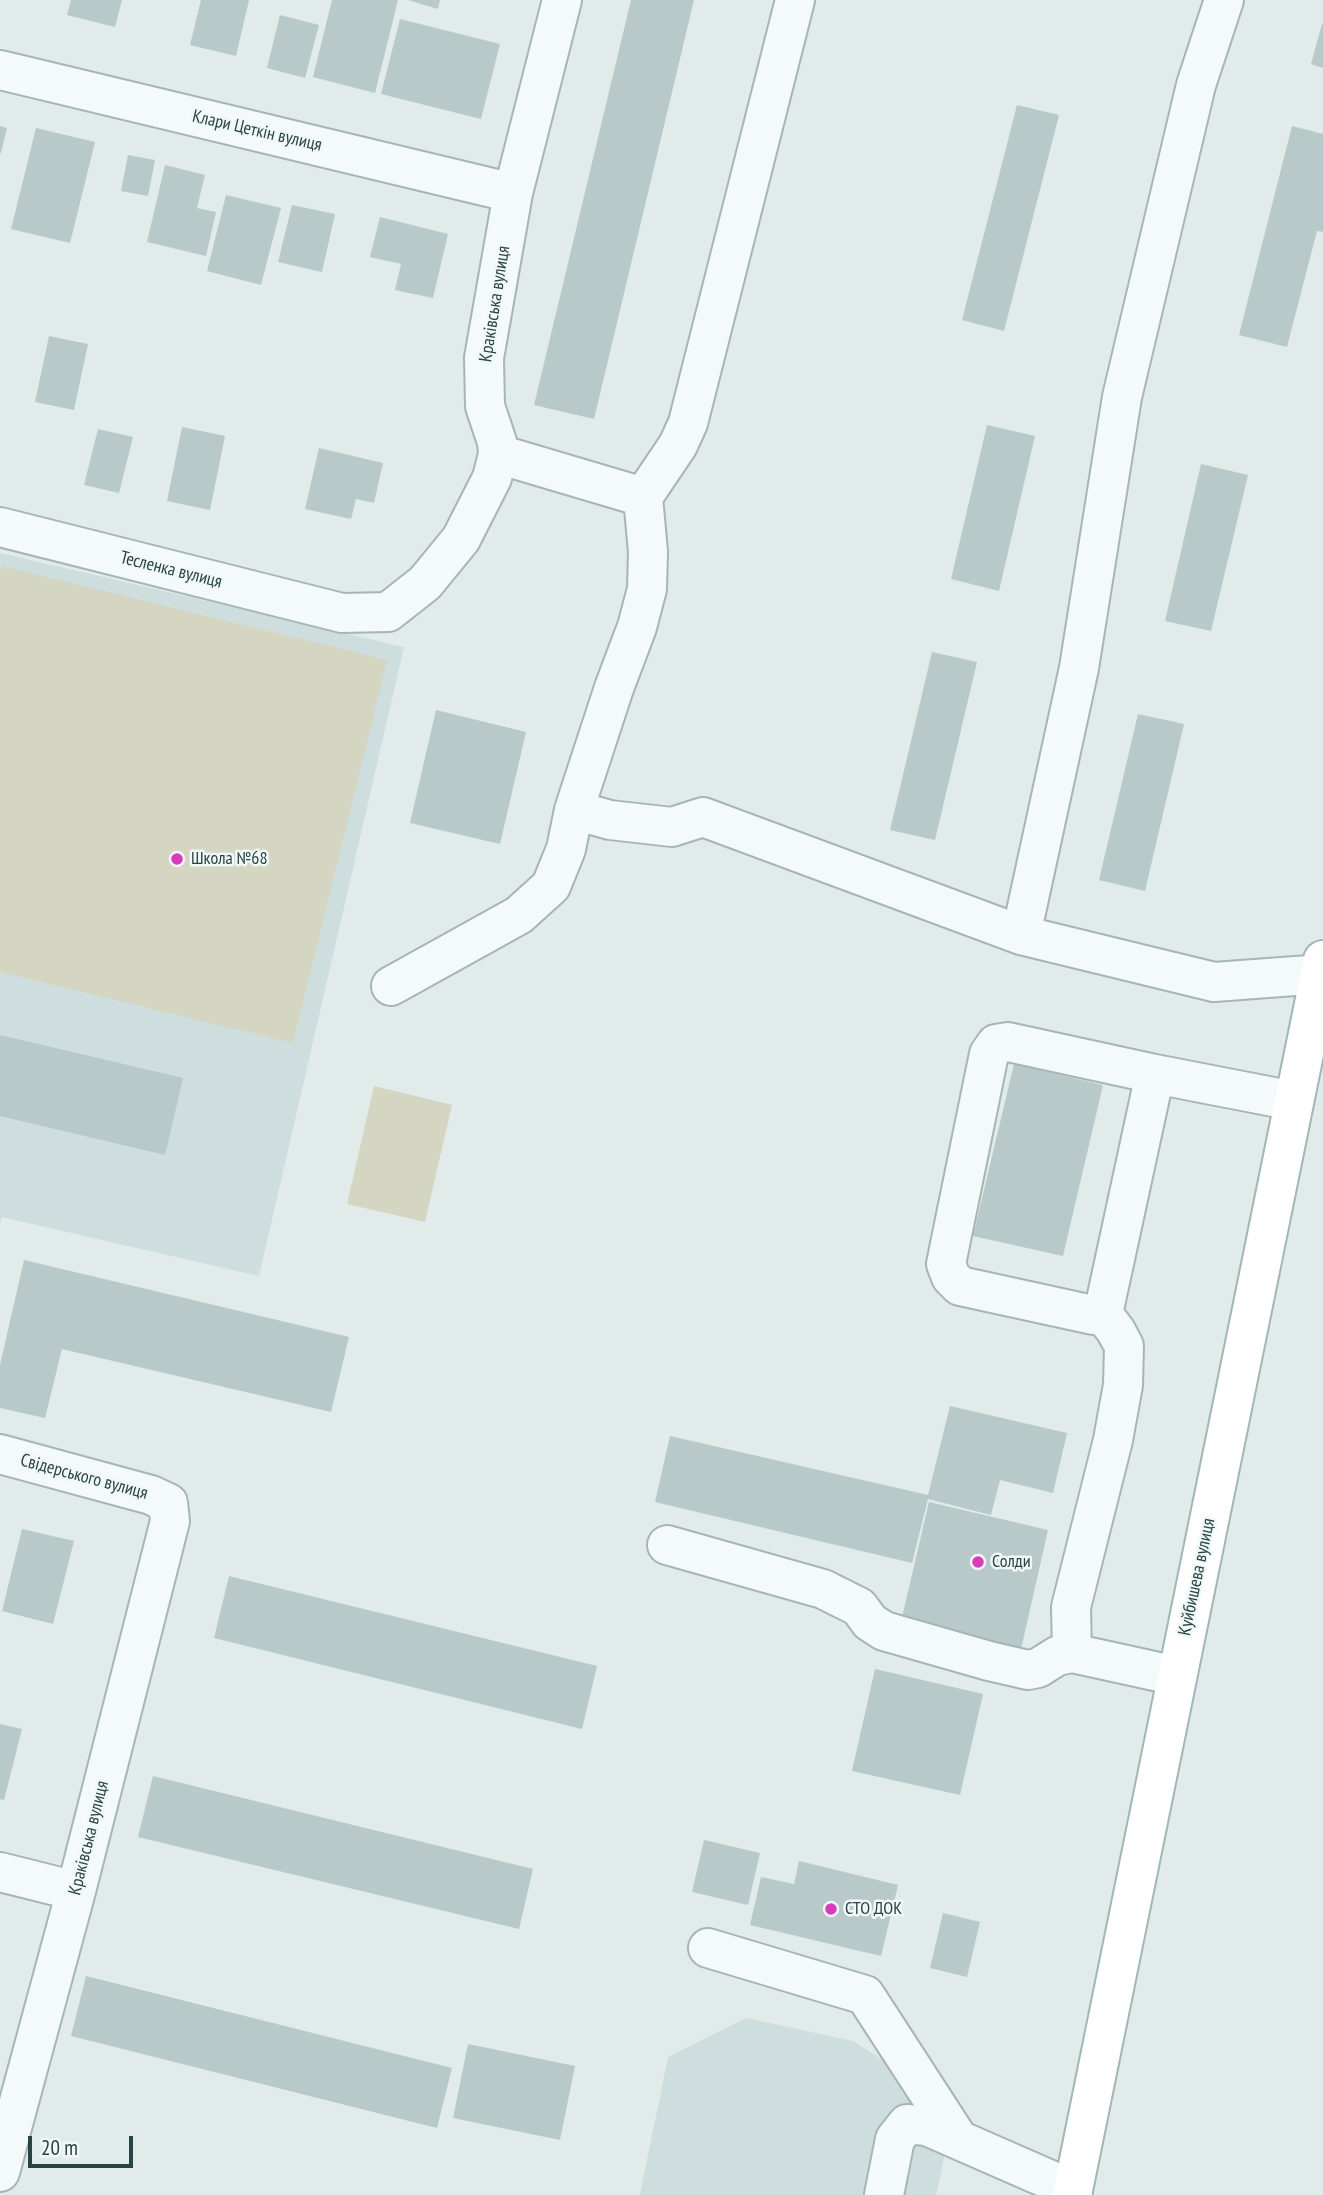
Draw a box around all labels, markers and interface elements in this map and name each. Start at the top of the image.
street label: Клари Цеткін вулиця [190,106,324,156]
street label: Краківська вулиця [475,244,515,364]
street label: Тесленка вулиця [118,547,224,593]
place label: Школа №68 [191,848,268,870]
marker: Школа №68 [169,851,185,867]
street label: Свідерського вулиця [18,1450,150,1504]
street label: Куйбишева вулиця [1174,1516,1220,1638]
place label: Солди [992,1551,1031,1573]
marker: Солди [970,1554,986,1570]
street label: Краківська вулиця [64,1779,114,1897]
place label: СТО ДОК [845,1898,902,1920]
marker: СТО ДОК [823,1901,839,1917]
scale bar [32,2122,136,2166]
text: 20 m [41,2134,78,2161]

